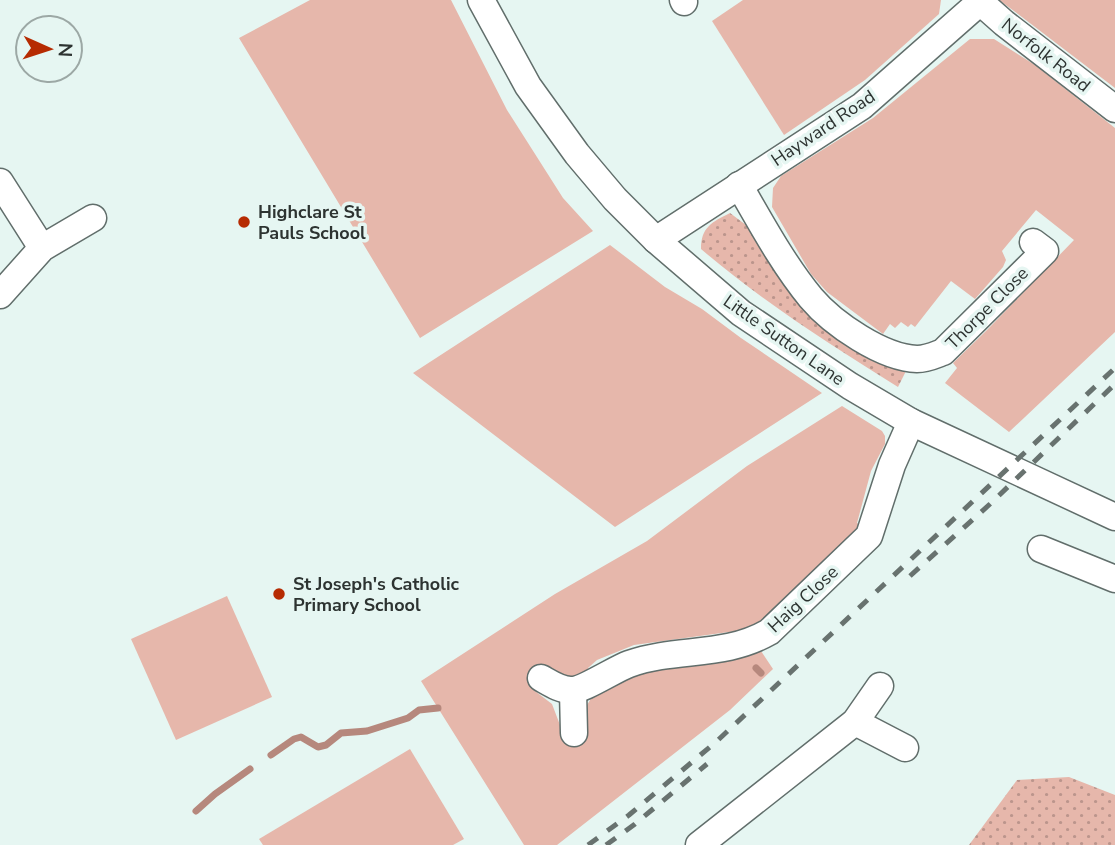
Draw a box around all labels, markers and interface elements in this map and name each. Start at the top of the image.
street label: Norfolk Road [997,13,1095,97]
north arrow [14,14,84,84]
text: N [52,42,78,58]
street label: Hayward Road [766,84,880,172]
place label: Highclare St Pauls School [258,200,366,245]
marker: Highclare St Pauls School [236,214,252,230]
street label: Thorpe Close [940,261,1034,355]
street label: Little Sutton Lane [718,289,850,391]
street label: Haig Close [763,560,843,638]
place label: St Joseph's Catholic Primary School [293,572,460,617]
marker: St Joseph's Catholic Primary School [271,586,287,602]

